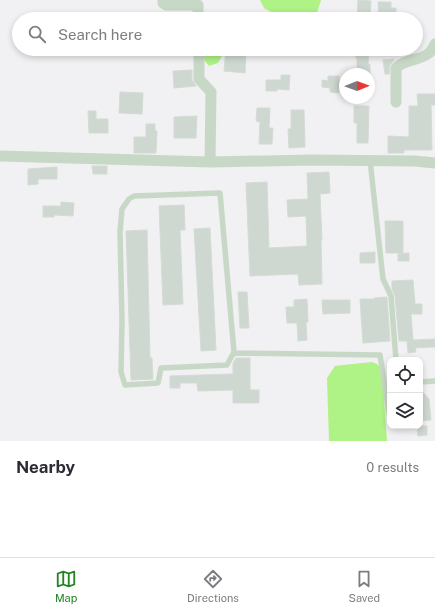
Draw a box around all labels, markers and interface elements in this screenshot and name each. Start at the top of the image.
search box [12,12,423,56]
icon: search [26,23,48,45]
text: Search here [58,26,142,43]
north arrow [339,68,375,104]
map controls [387,357,423,429]
button: locate [387,357,423,393]
button: layers [387,393,423,429]
text: Nearby [16,457,75,477]
text: 0 results [366,460,419,475]
tab: Map [55,568,77,604]
tab: Directions [187,568,239,604]
tab: Saved [349,568,380,604]

